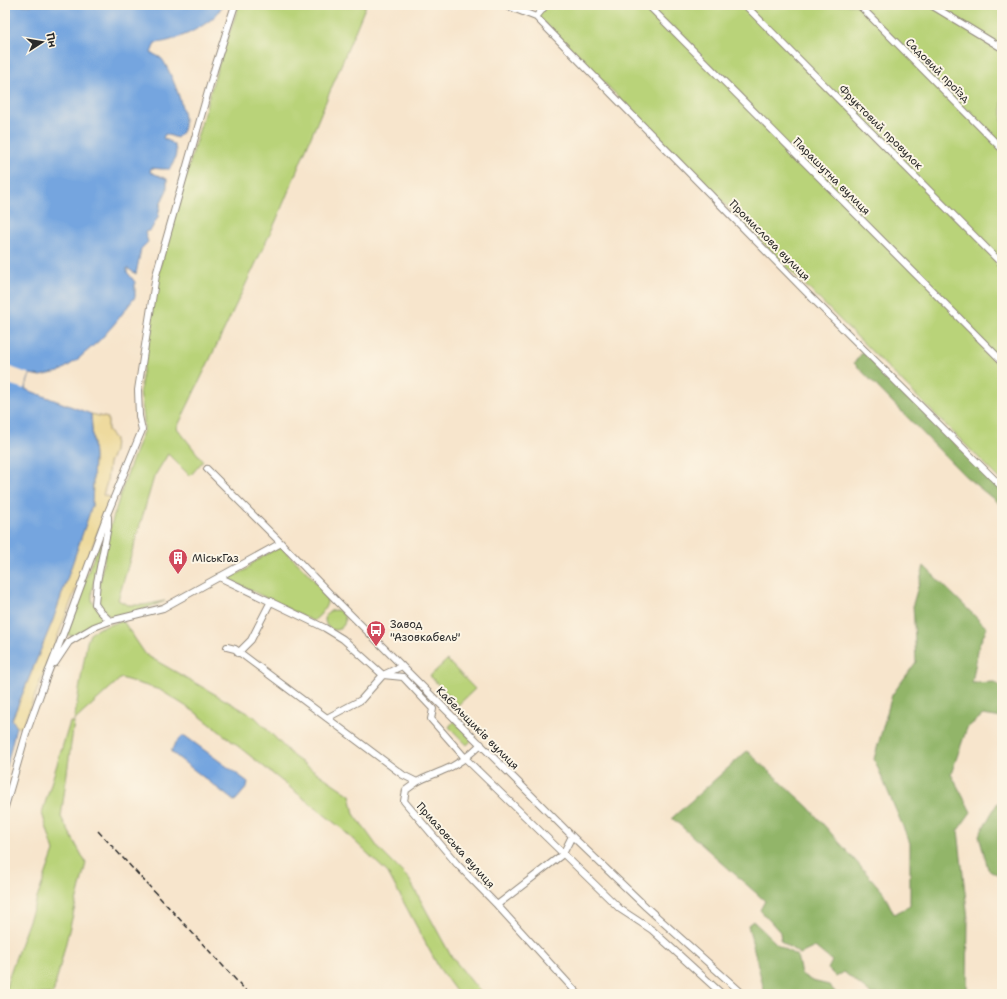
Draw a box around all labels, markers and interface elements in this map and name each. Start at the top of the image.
north arrow [22,22,62,62]
text: Пн [42,31,60,49]
street label: Садовий проїзд [902,35,973,106]
street label: Фруктовий провулок [835,82,926,173]
street label: Парашутна вулиця [790,134,874,218]
street label: Промислова вулиця [726,197,813,284]
building icon: МіськГаз [167,547,189,575]
place label: МіськГаз [192,551,239,566]
place label: Завод "Азовкабель" [390,617,461,645]
bus stop icon: Завод "Азовкабель" [365,619,387,647]
street label: Кабельщиків вулиця [433,684,522,773]
street label: Приазовська вулиця [413,799,498,892]

